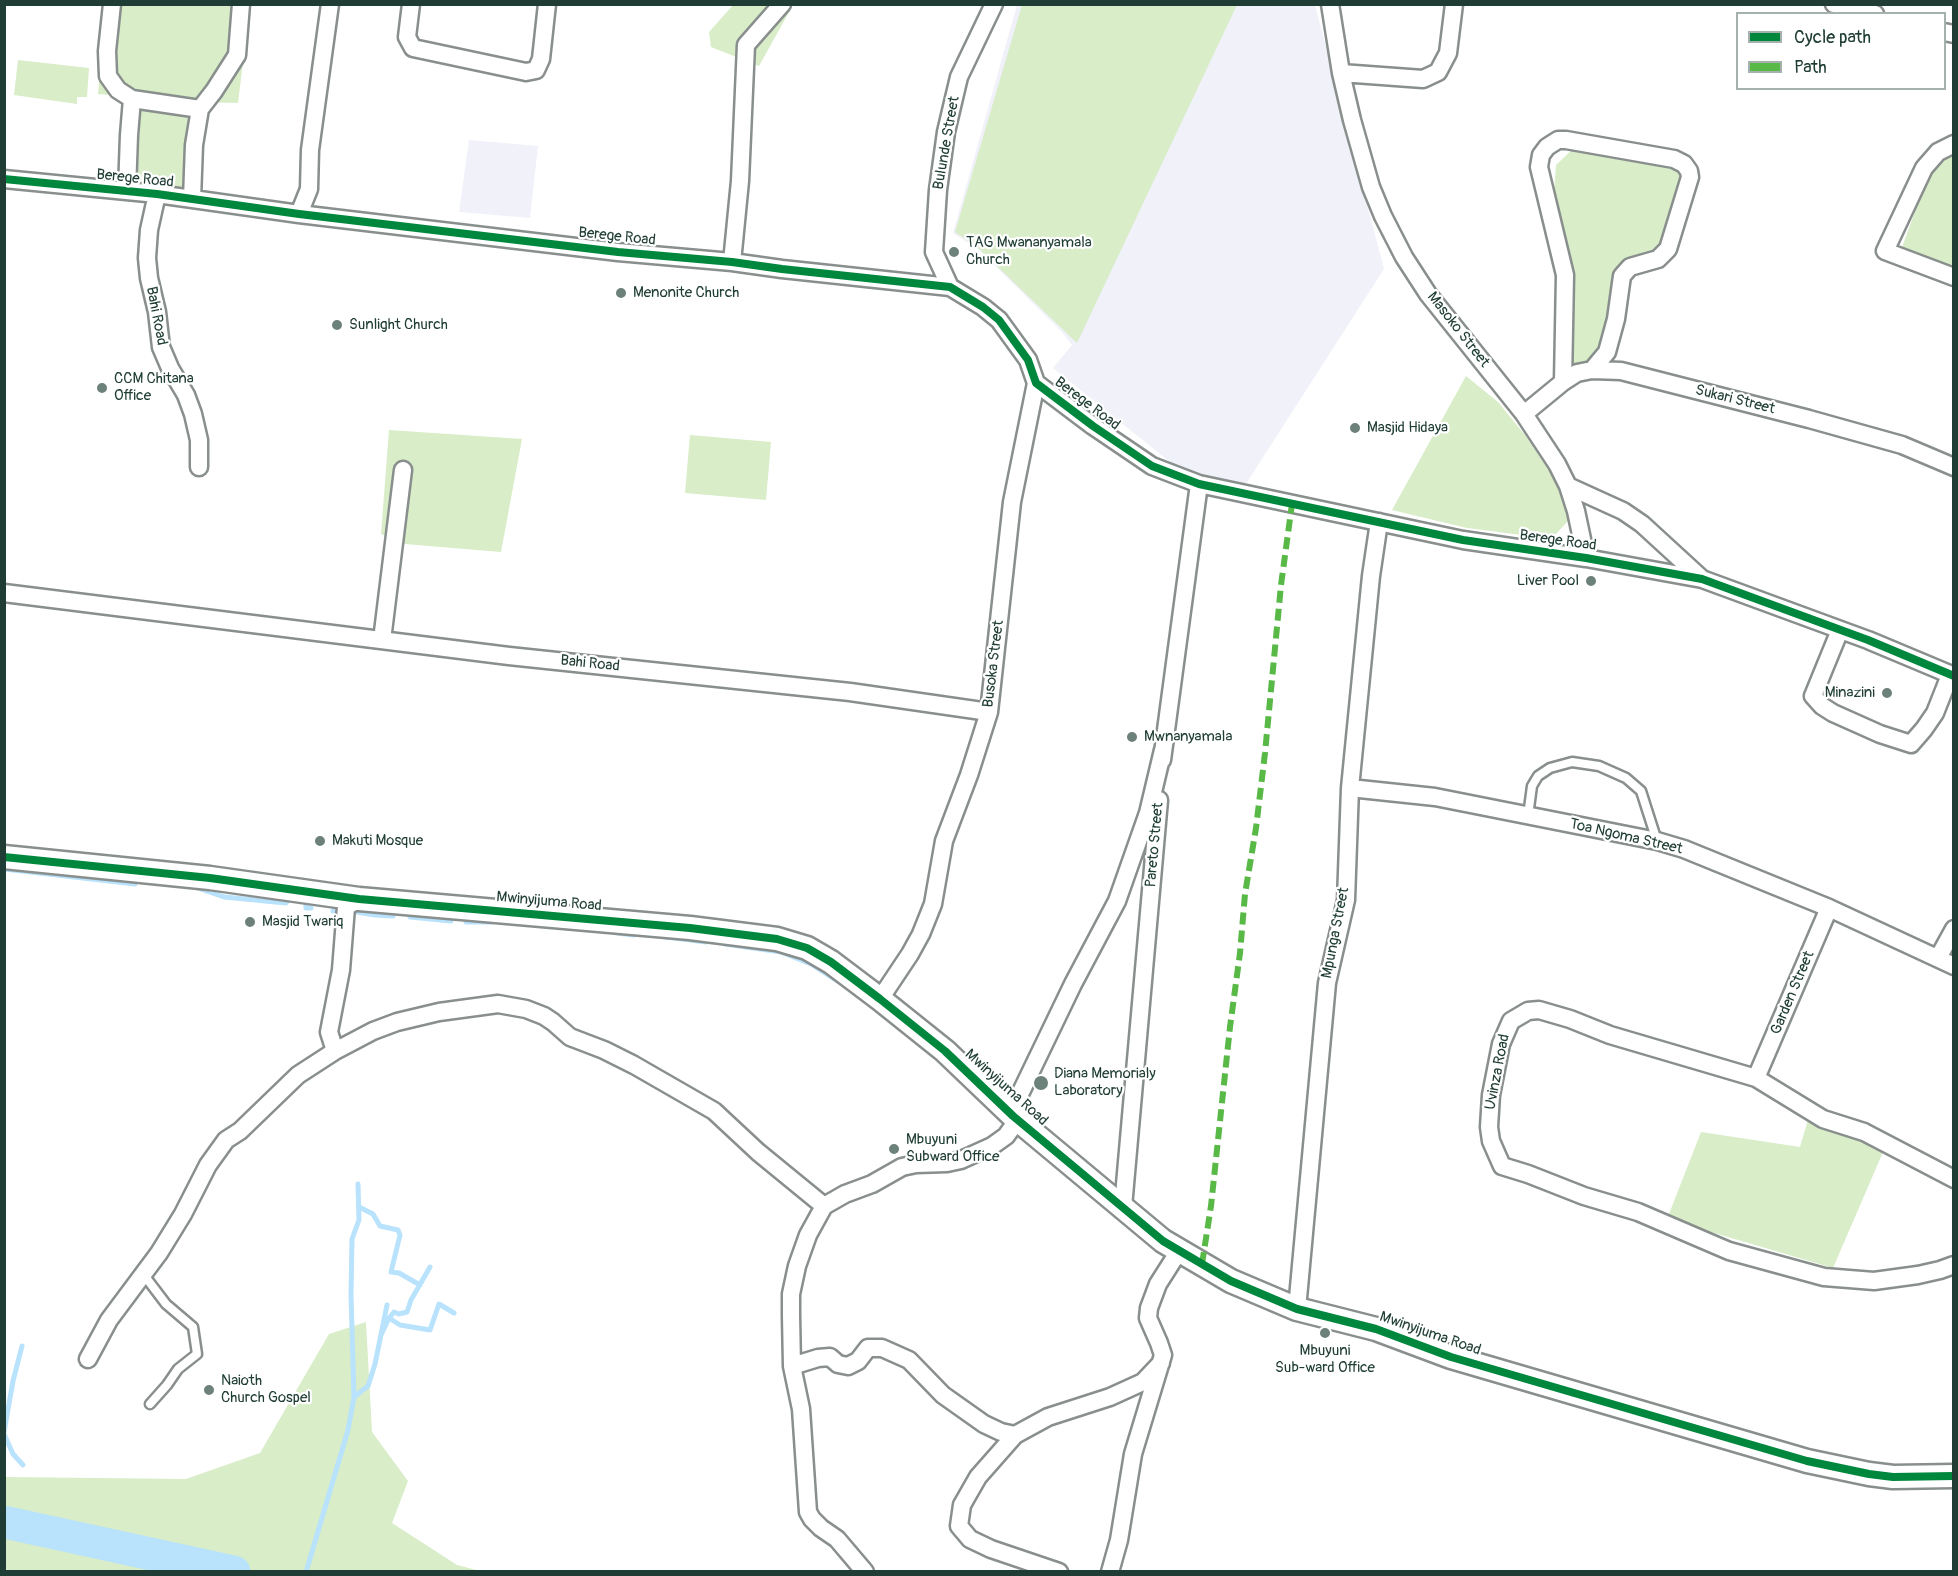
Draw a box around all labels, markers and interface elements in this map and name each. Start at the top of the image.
legend [1736,12,1946,90]
text: Cycle path [1794,26,1871,49]
text: Path [1794,56,1827,79]
street label: Bulunde Street [930,95,964,191]
street label: Berege Road [95,166,175,192]
street label: Berege Road [577,224,657,250]
place label: TAG Mwananyamala Church [966,234,1092,269]
marker: TAG Mwananyamala Church [947,245,961,259]
place label: Menonite Church [633,284,739,302]
street label: Bahi Road [141,285,171,347]
marker: Menonite Church [614,286,628,300]
street label: Masoko Street [1423,289,1493,371]
place label: Sunlight Church [349,316,448,334]
marker: Sunlight Church [330,318,344,332]
place label: CCM Chitana Office [114,370,194,405]
street label: Berege Road [1051,373,1123,435]
marker: CCM Chitana Office [95,381,109,395]
street label: Sukari Street [1693,381,1777,419]
place label: Masjid Hidaya [1367,419,1448,437]
marker: Masjid Hidaya [1348,421,1362,435]
street label: Berege Road [1518,527,1598,555]
place label: Liver Pool [1517,572,1579,590]
marker: Liver Pool [1584,574,1598,588]
street label: Busoka Street [980,619,1008,709]
street label: Bahi Road [559,652,621,676]
place label: Minazini [1825,684,1875,702]
marker: Minazini [1880,686,1894,700]
place label: Mwnanyamala [1144,728,1232,746]
marker: Mwnanyamala [1125,730,1139,744]
street label: Pareto Street [1142,802,1168,888]
street label: Toa Ngoma Street [1568,815,1684,859]
place label: Makuti Mosque [332,832,423,850]
marker: Makuti Mosque [313,834,327,848]
street label: Mpunga Street [1318,886,1354,980]
street label: Mwinyijuma Road [495,888,603,916]
place label: Masjid Twariq [262,913,343,931]
marker: Masjid Twariq [243,915,257,929]
street label: Garden Street [1767,949,1819,1037]
street label: Uvinza Road [1482,1033,1514,1111]
street label: Mwinyijuma Road [961,1046,1051,1130]
place label: Diana Memorialy Laboratory [1054,1065,1156,1100]
marker: Diana Memorialy Laboratory [1032,1074,1050,1092]
place label: Mbuyuni Subward Office [906,1131,999,1166]
marker: Mbuyuni Subward Office [887,1142,901,1156]
street label: Mwinyijuma Road [1377,1308,1483,1360]
marker: Mbuyuni Sub-ward Office [1318,1326,1332,1340]
place label: Mbuyuni Sub-ward Office [1275,1342,1375,1377]
place label: Naioth Church Gospel [221,1372,311,1407]
marker: Naioth Church Gospel [202,1383,216,1397]

